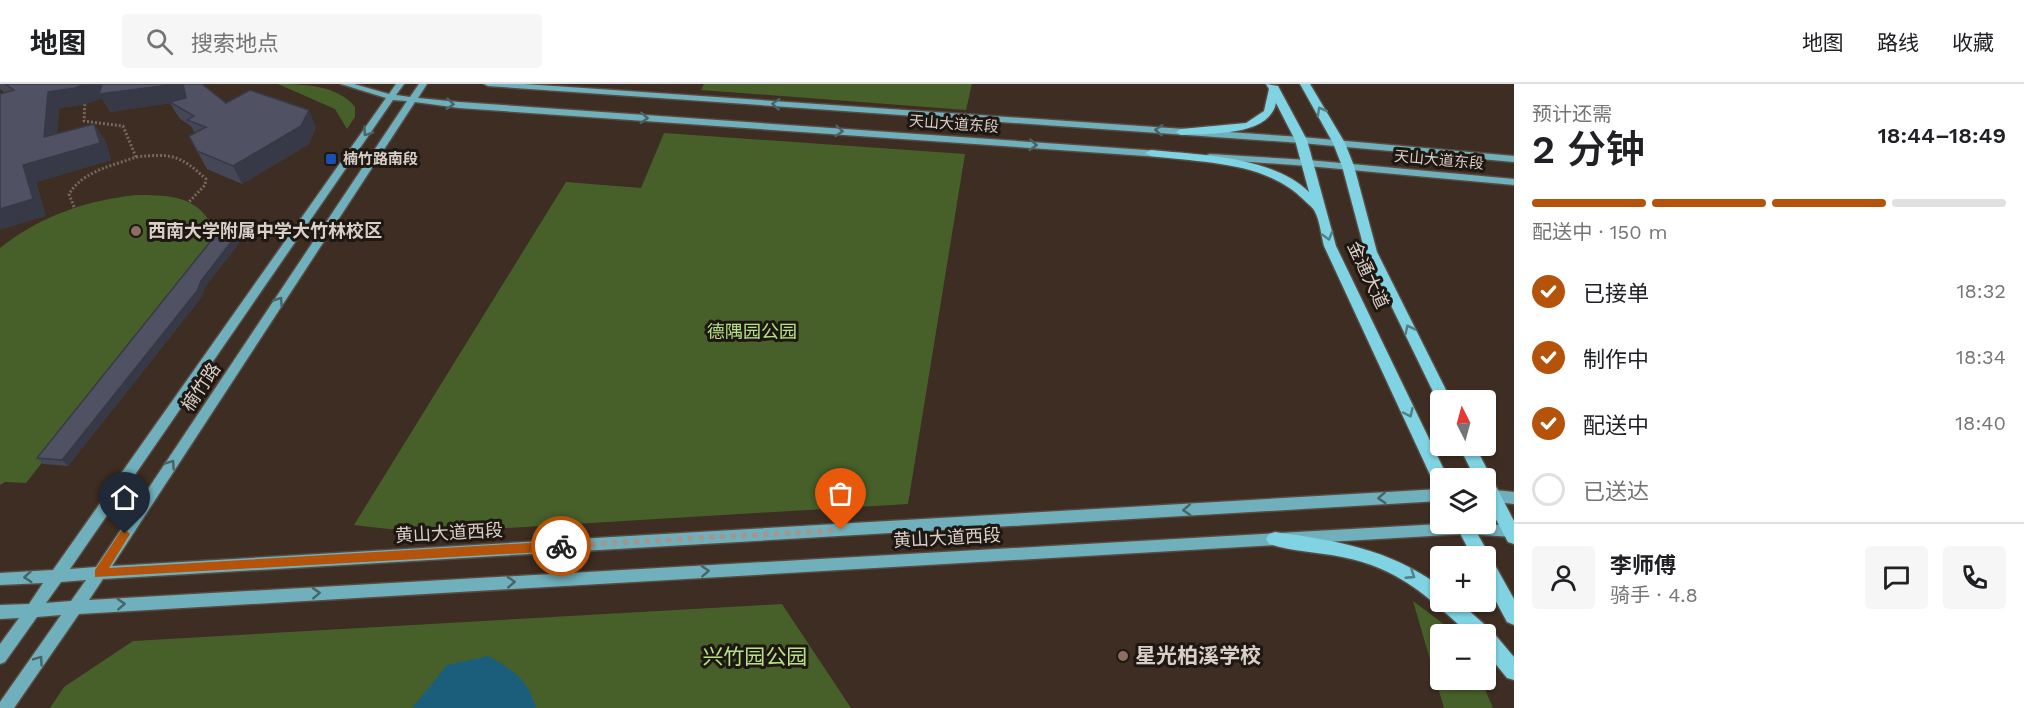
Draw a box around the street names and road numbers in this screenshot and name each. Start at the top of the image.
street label: 天山大道东段 [908,112,1000,136]
street label: 天山大道东段 [1393,147,1485,173]
street label: 金通大道 [1344,238,1393,312]
street label: 楠竹路 [177,358,224,415]
street label: 黄山大道西段 [394,519,503,546]
street label: 黄山大道西段 [892,524,1001,551]

